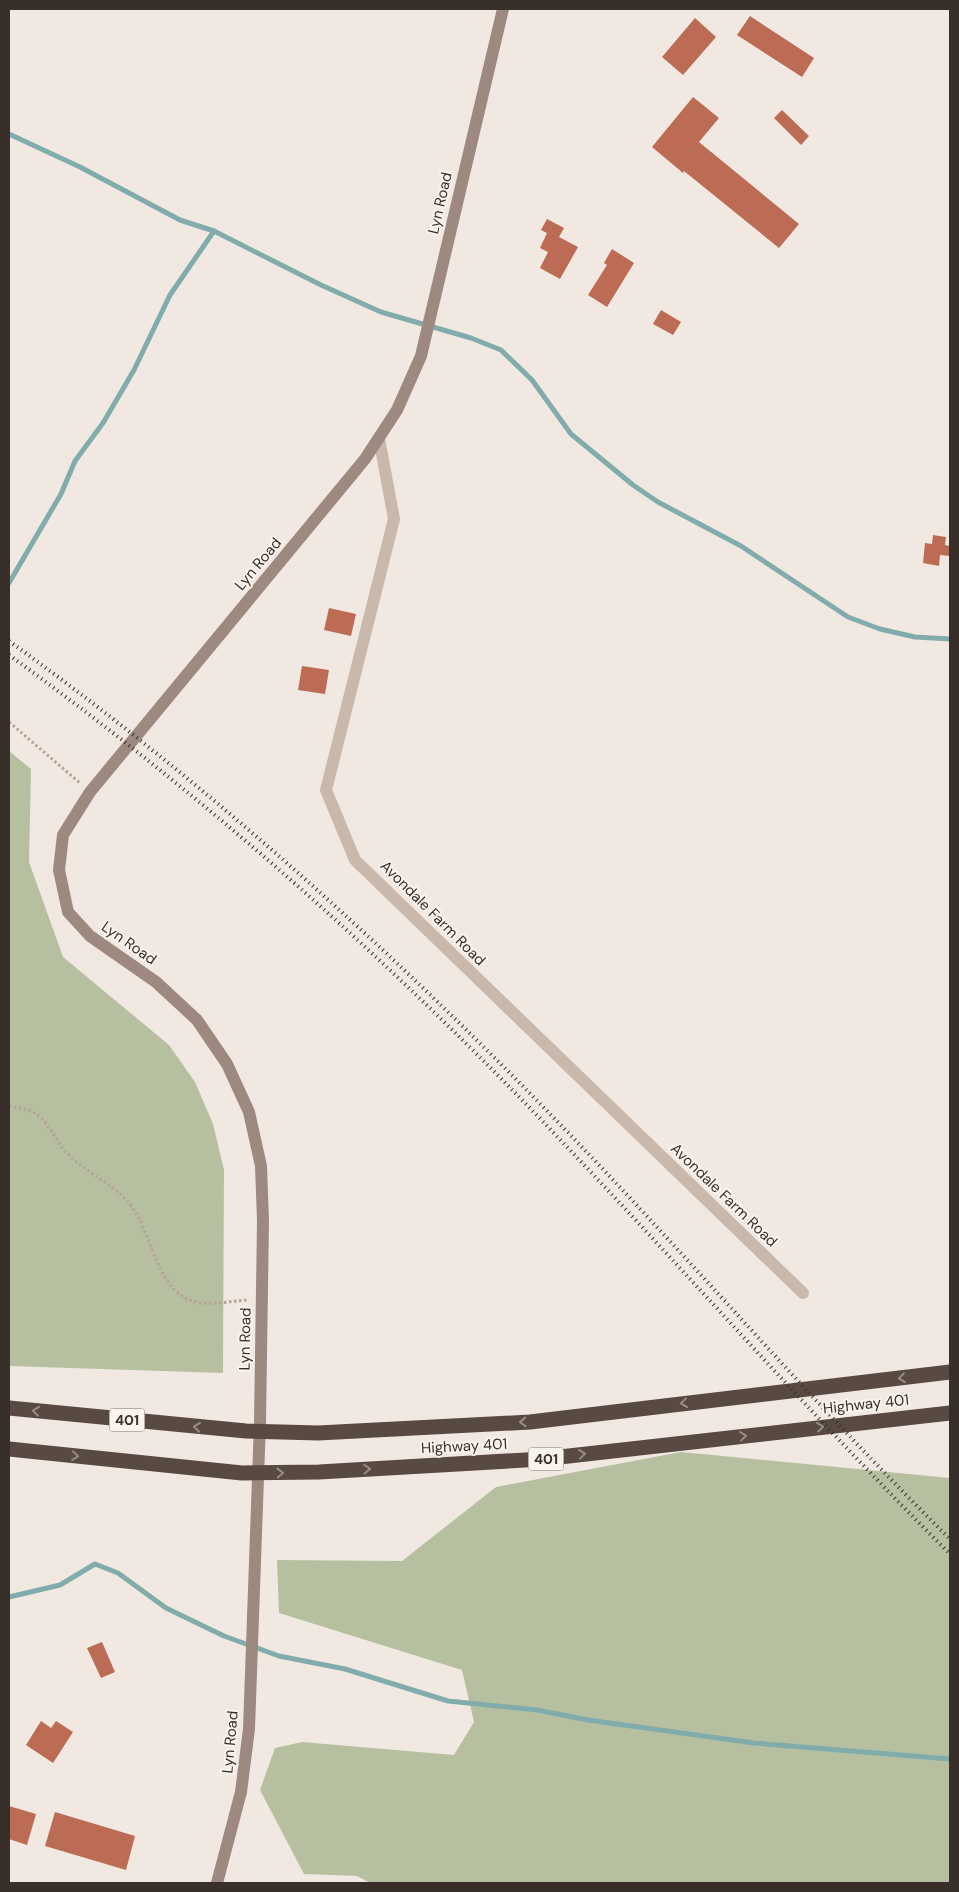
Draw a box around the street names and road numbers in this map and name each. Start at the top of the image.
street label: Lyn Road [423,170,457,236]
street label: Lyn Road [230,533,286,595]
street label: Avondale Farm Road [376,856,490,970]
street label: Lyn Road [98,917,160,969]
street label: Avondale Farm Road [666,1139,782,1251]
street label: Lyn Road [234,1307,256,1371]
street label: Highway 401 [822,1390,910,1418]
road number: 401 [110,1408,144,1432]
street label: Highway 401 [420,1434,508,1458]
road number: 401 [528,1448,564,1470]
street label: Lyn Road [217,1710,243,1774]

